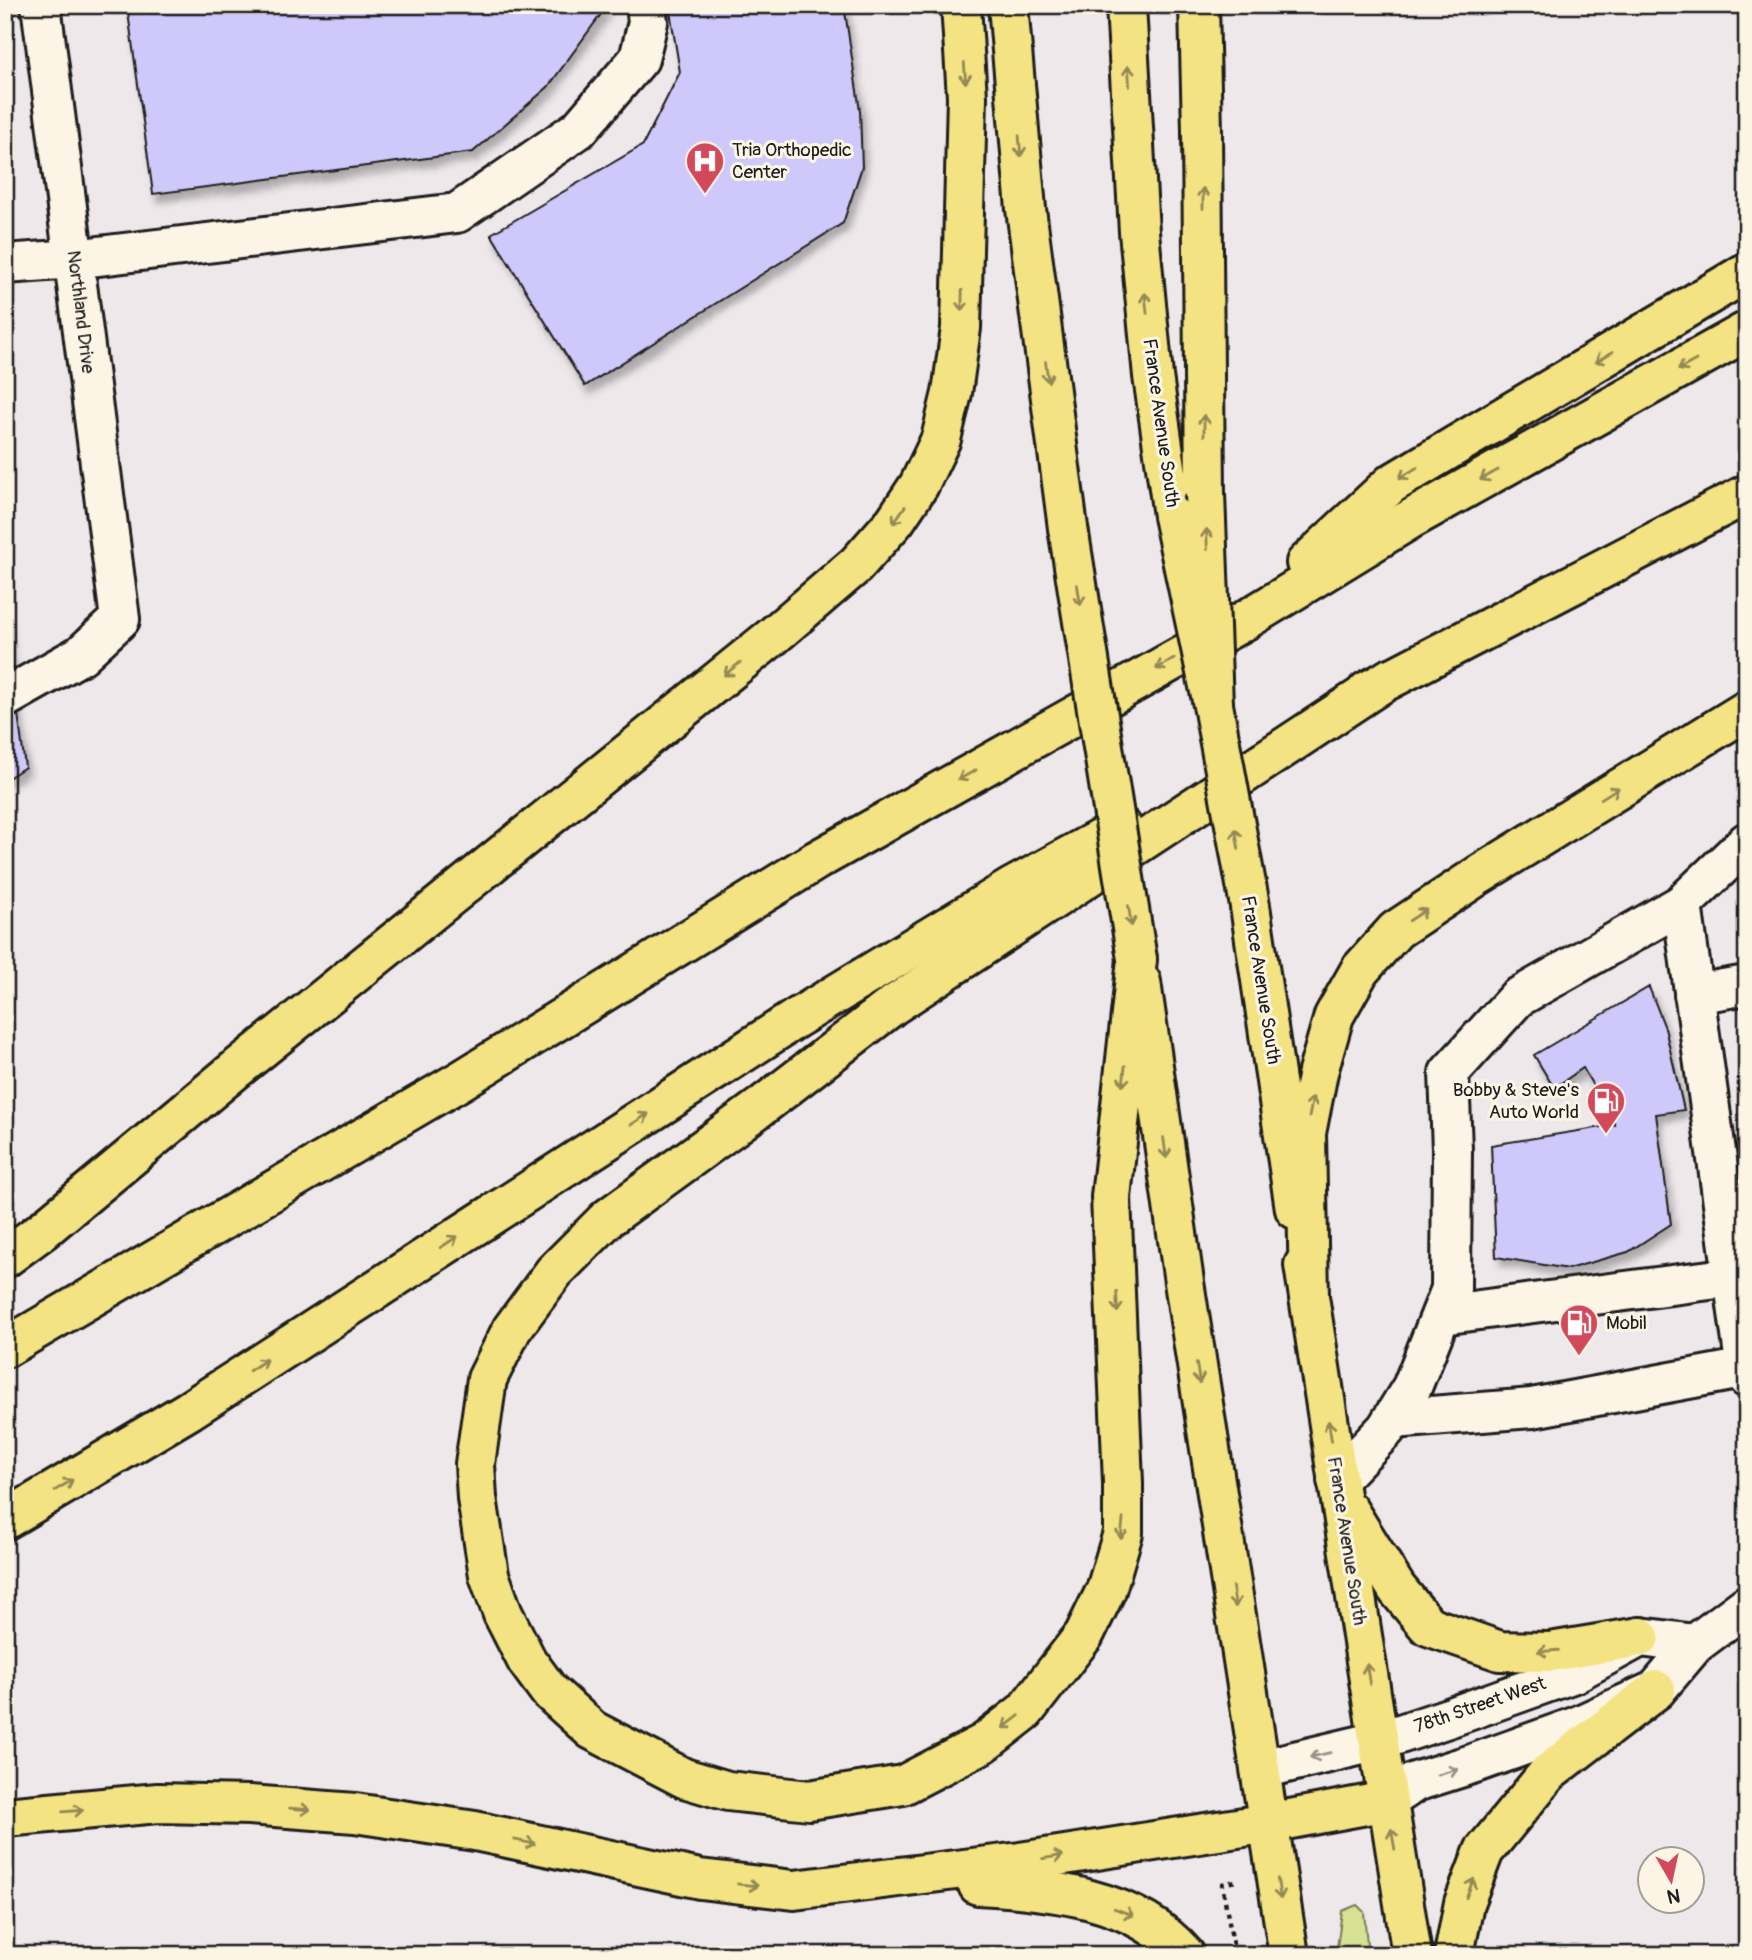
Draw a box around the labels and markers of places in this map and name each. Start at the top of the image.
place label: Tria Orthopedic Center [732,138,852,184]
hospital icon: Tria Orthopedic Center [684,140,726,195]
place label: Bobby & Steve's Auto World [1453,1078,1579,1124]
fuel station icon: Bobby & Steve's Auto World [1585,1080,1627,1135]
fuel station icon: Mobil [1558,1302,1600,1357]
place label: Mobil [1606,1311,1647,1335]

